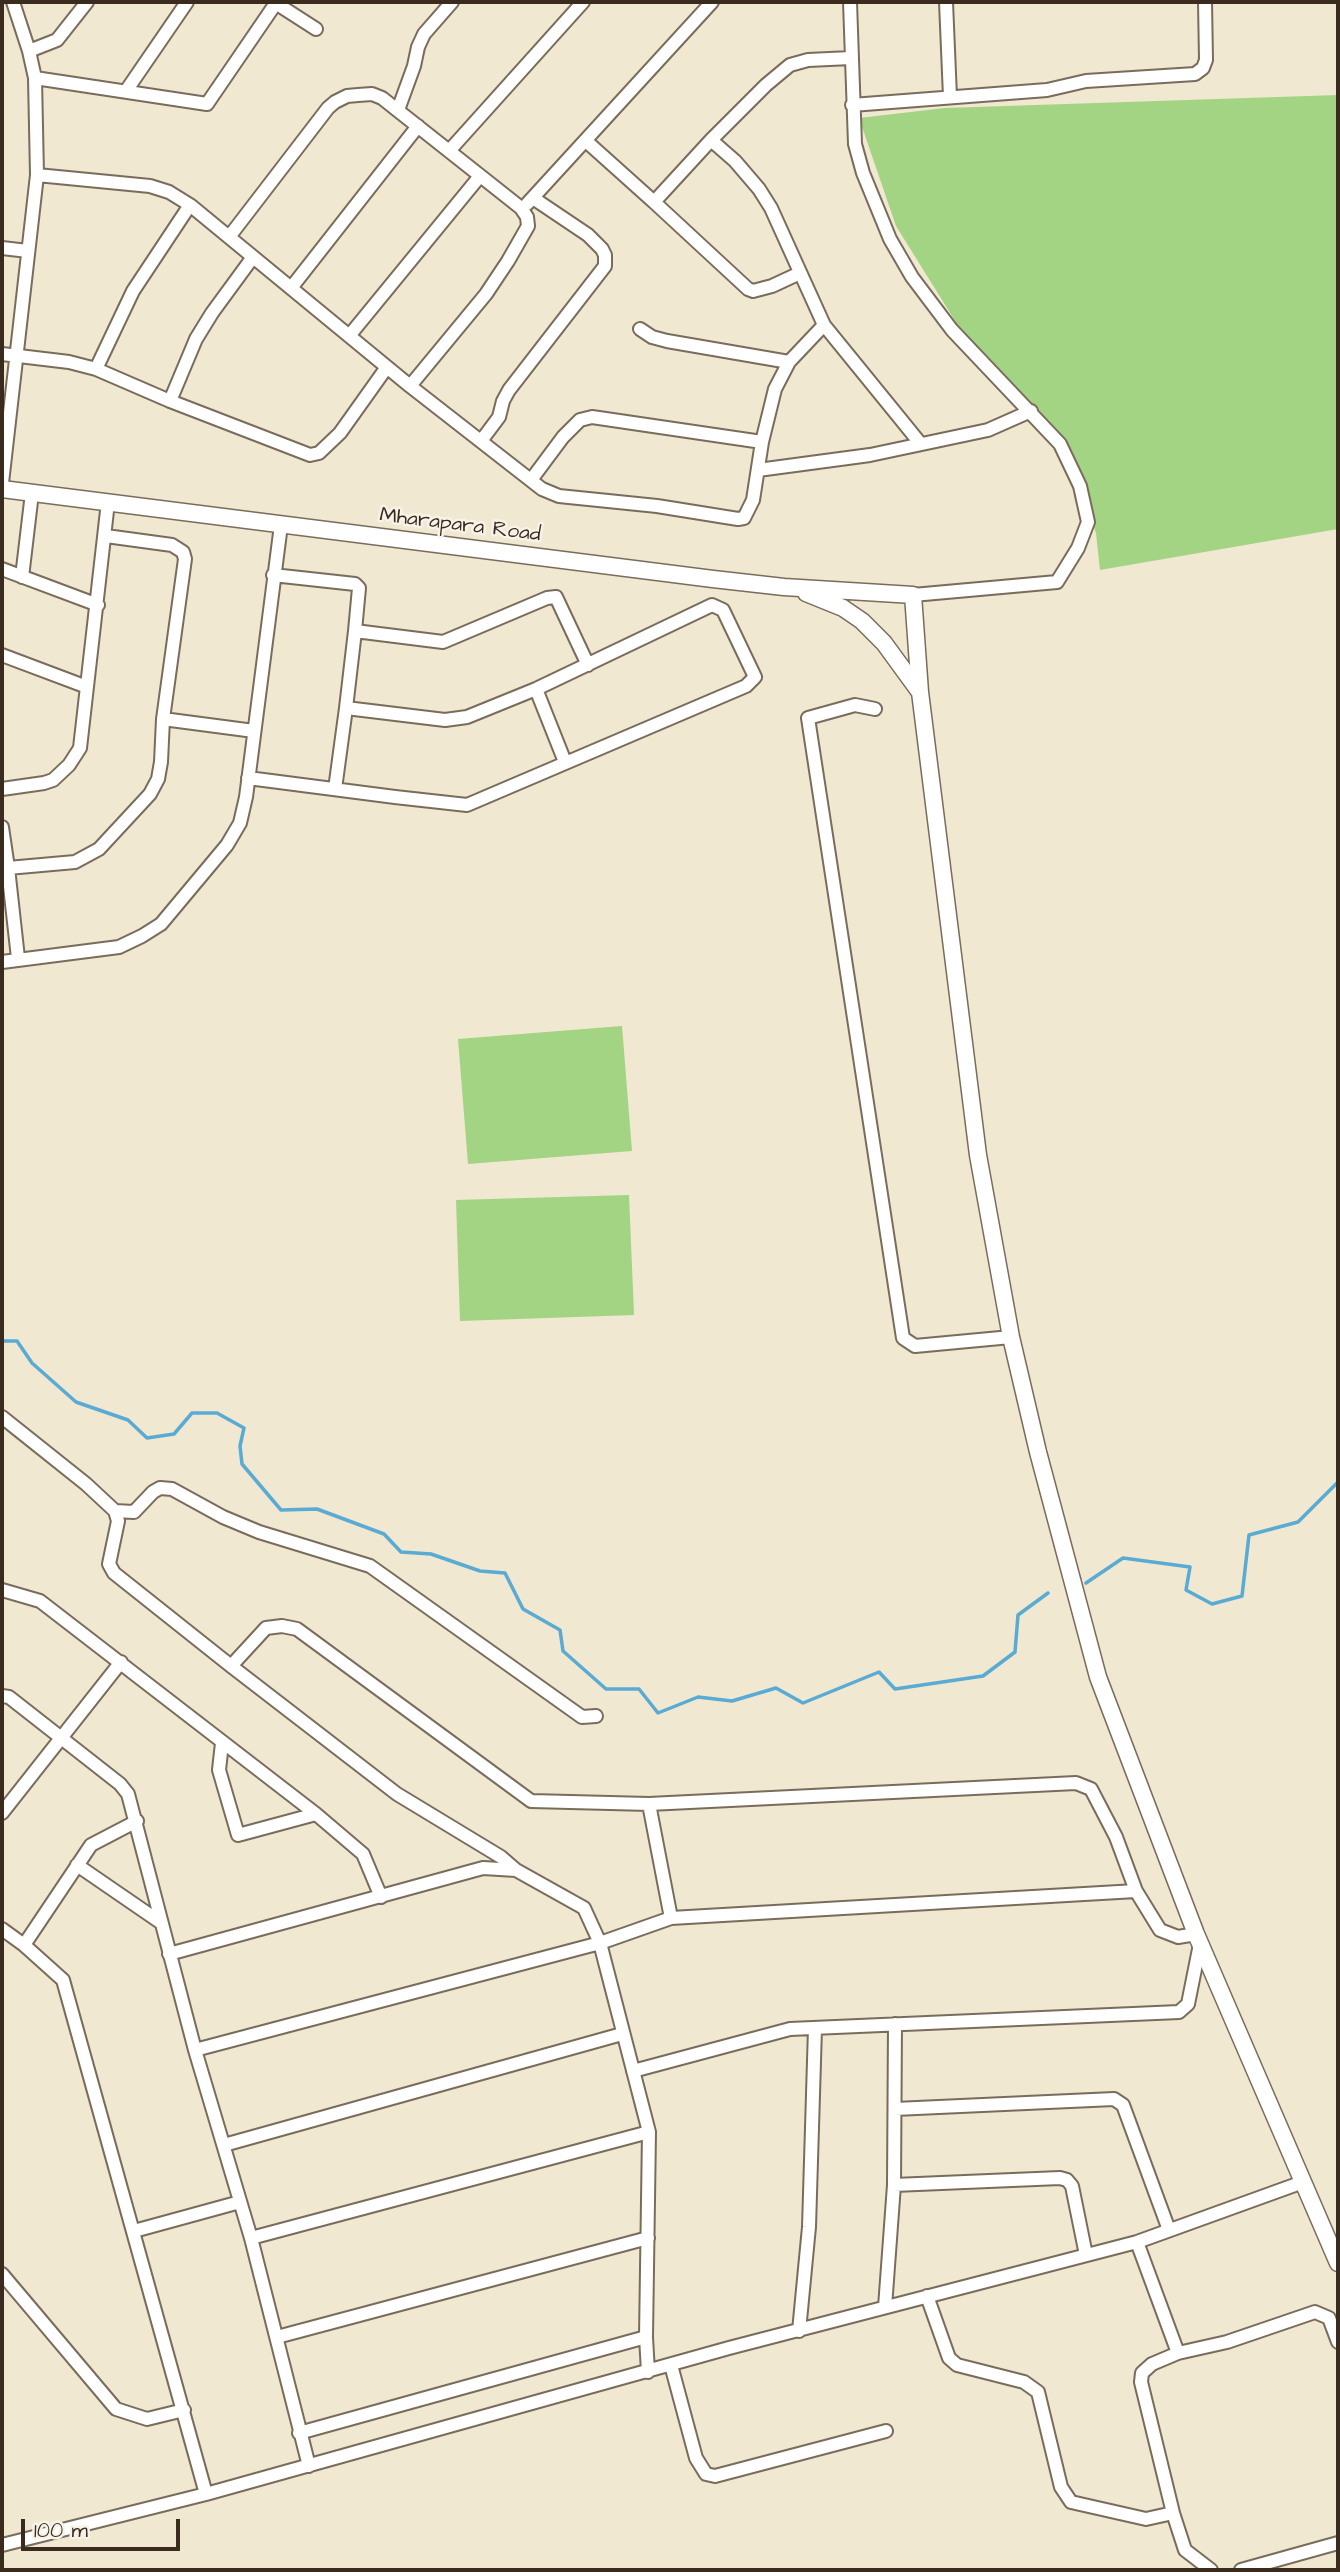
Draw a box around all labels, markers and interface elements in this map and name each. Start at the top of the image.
street label: Mharapara Road [378,504,542,548]
scale bar [24,2506,184,2550]
text: 100 m [34,2516,88,2545]

